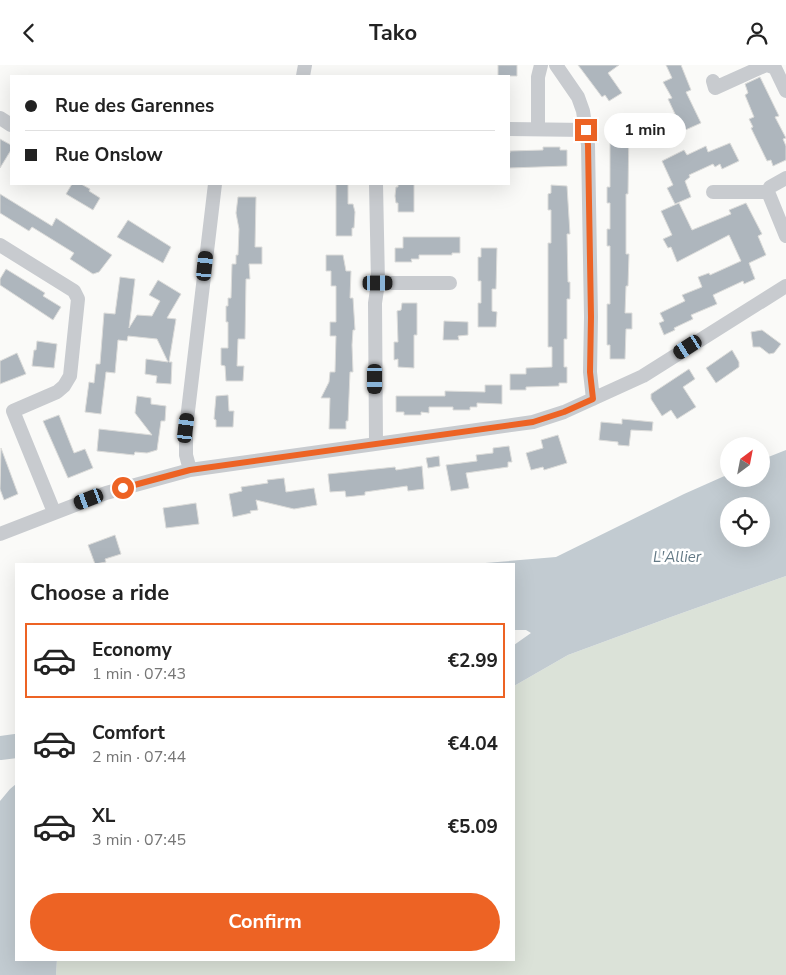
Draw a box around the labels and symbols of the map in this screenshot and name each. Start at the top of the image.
callout: 1 min [604,113,686,147]
route end [575,119,597,141]
car [195,250,214,282]
car [363,276,393,291]
car [671,333,704,361]
car [367,364,382,394]
car [176,412,195,444]
north arrow [720,437,770,487]
route start [112,477,134,499]
car [72,487,105,511]
water label: L'Allier [653,547,702,567]

